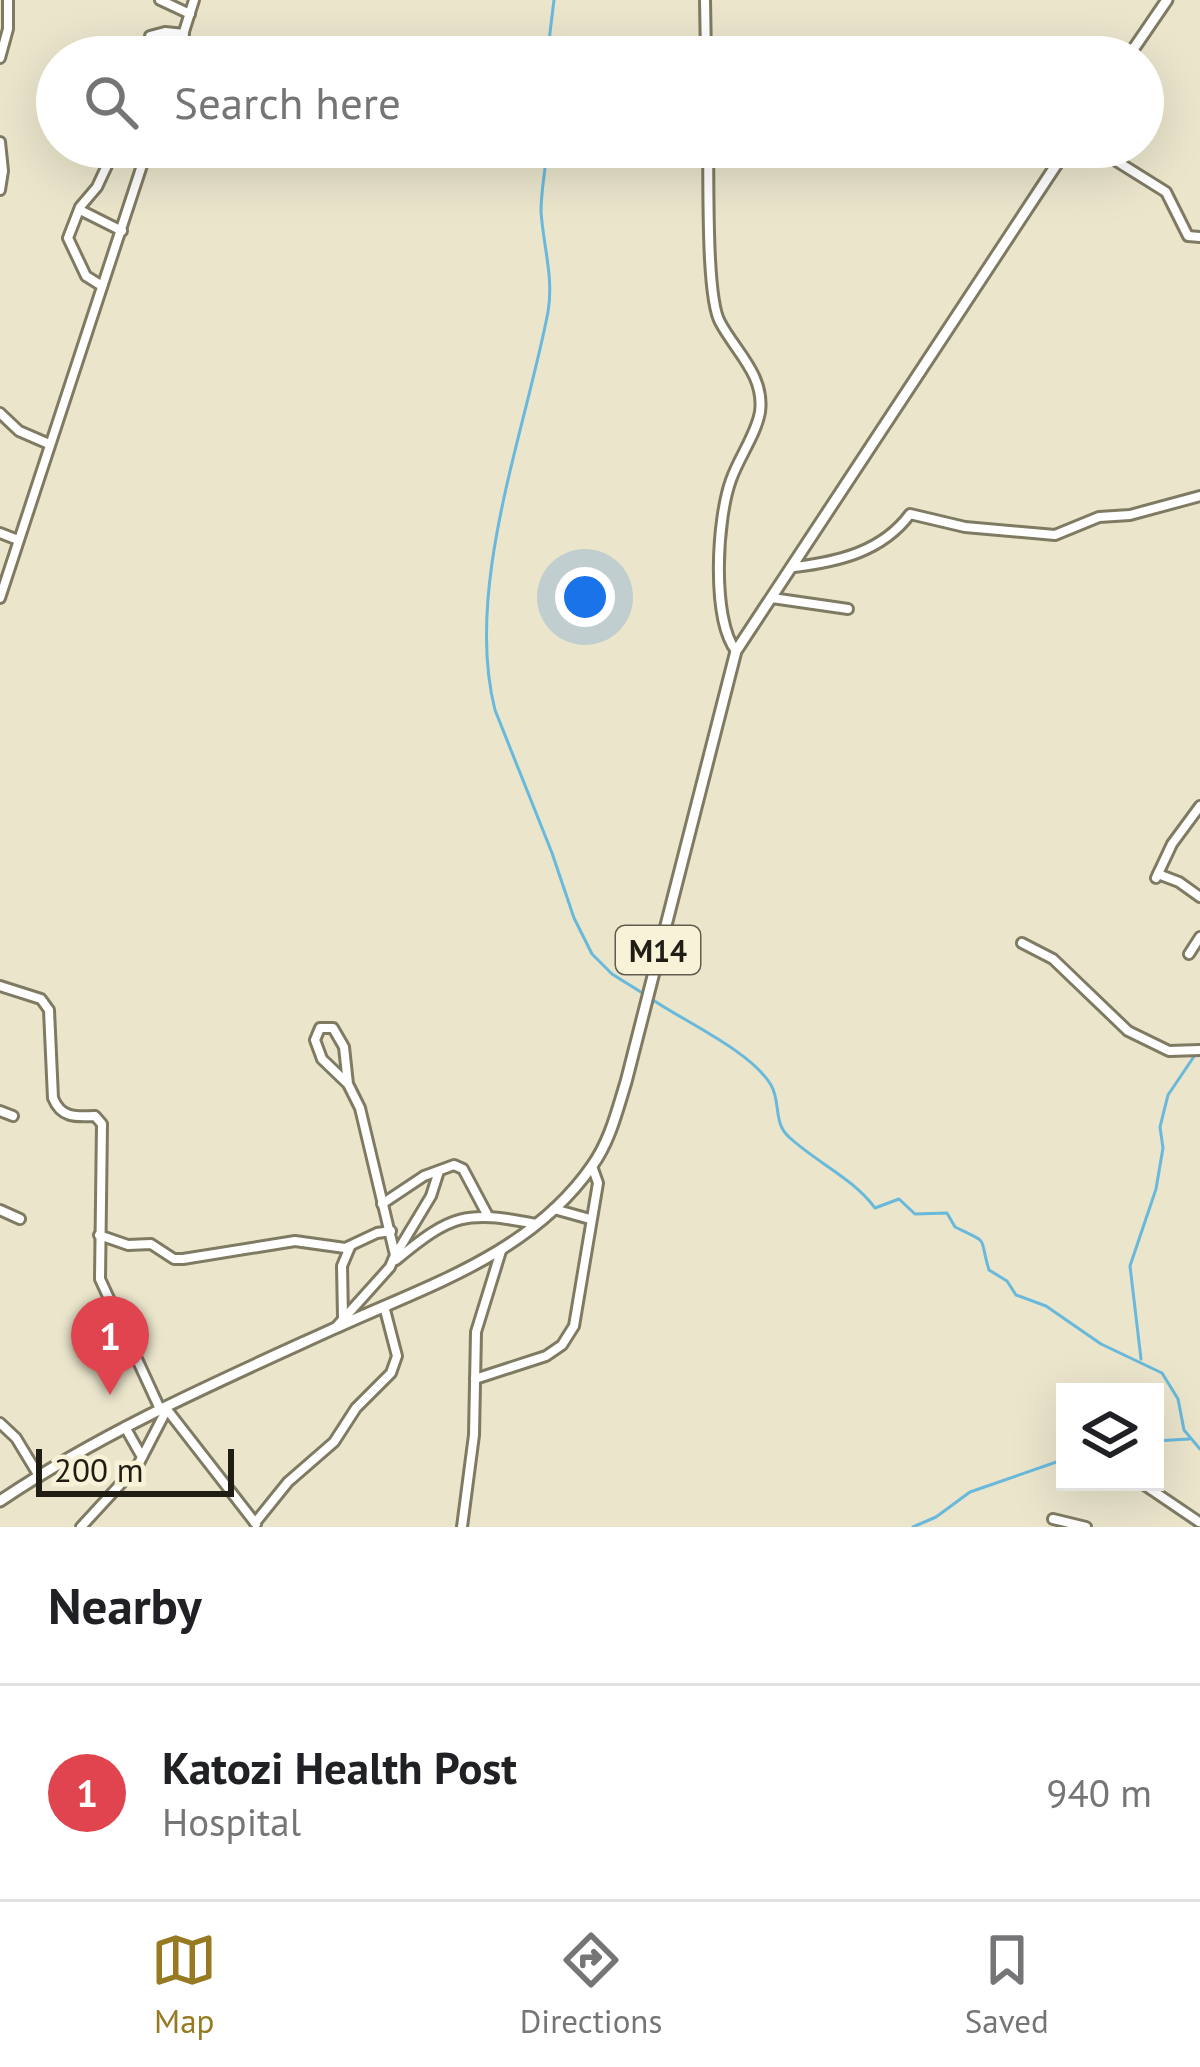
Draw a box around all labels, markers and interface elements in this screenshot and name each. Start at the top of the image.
search box [36,36,1164,168]
icon: search [78,69,144,135]
text: Search here [174,73,401,131]
your location [555,567,615,627]
road number: M14 [616,926,700,974]
pin: 1 [71,1296,149,1395]
map controls [1056,1383,1164,1491]
button: layers [1056,1383,1164,1491]
scale bar [36,1443,234,1496]
text: 200 m [54,1448,144,1491]
text: Nearby [48,1572,202,1638]
text: Katozi Health Post [162,1738,517,1796]
text: 1 [76,1767,98,1818]
text: 940 m [1046,1767,1152,1818]
text: Hospital [162,1796,301,1847]
tab: Map [151,1927,217,2042]
tab: Directions [520,1927,662,2042]
tab: Saved [965,1927,1049,2042]

